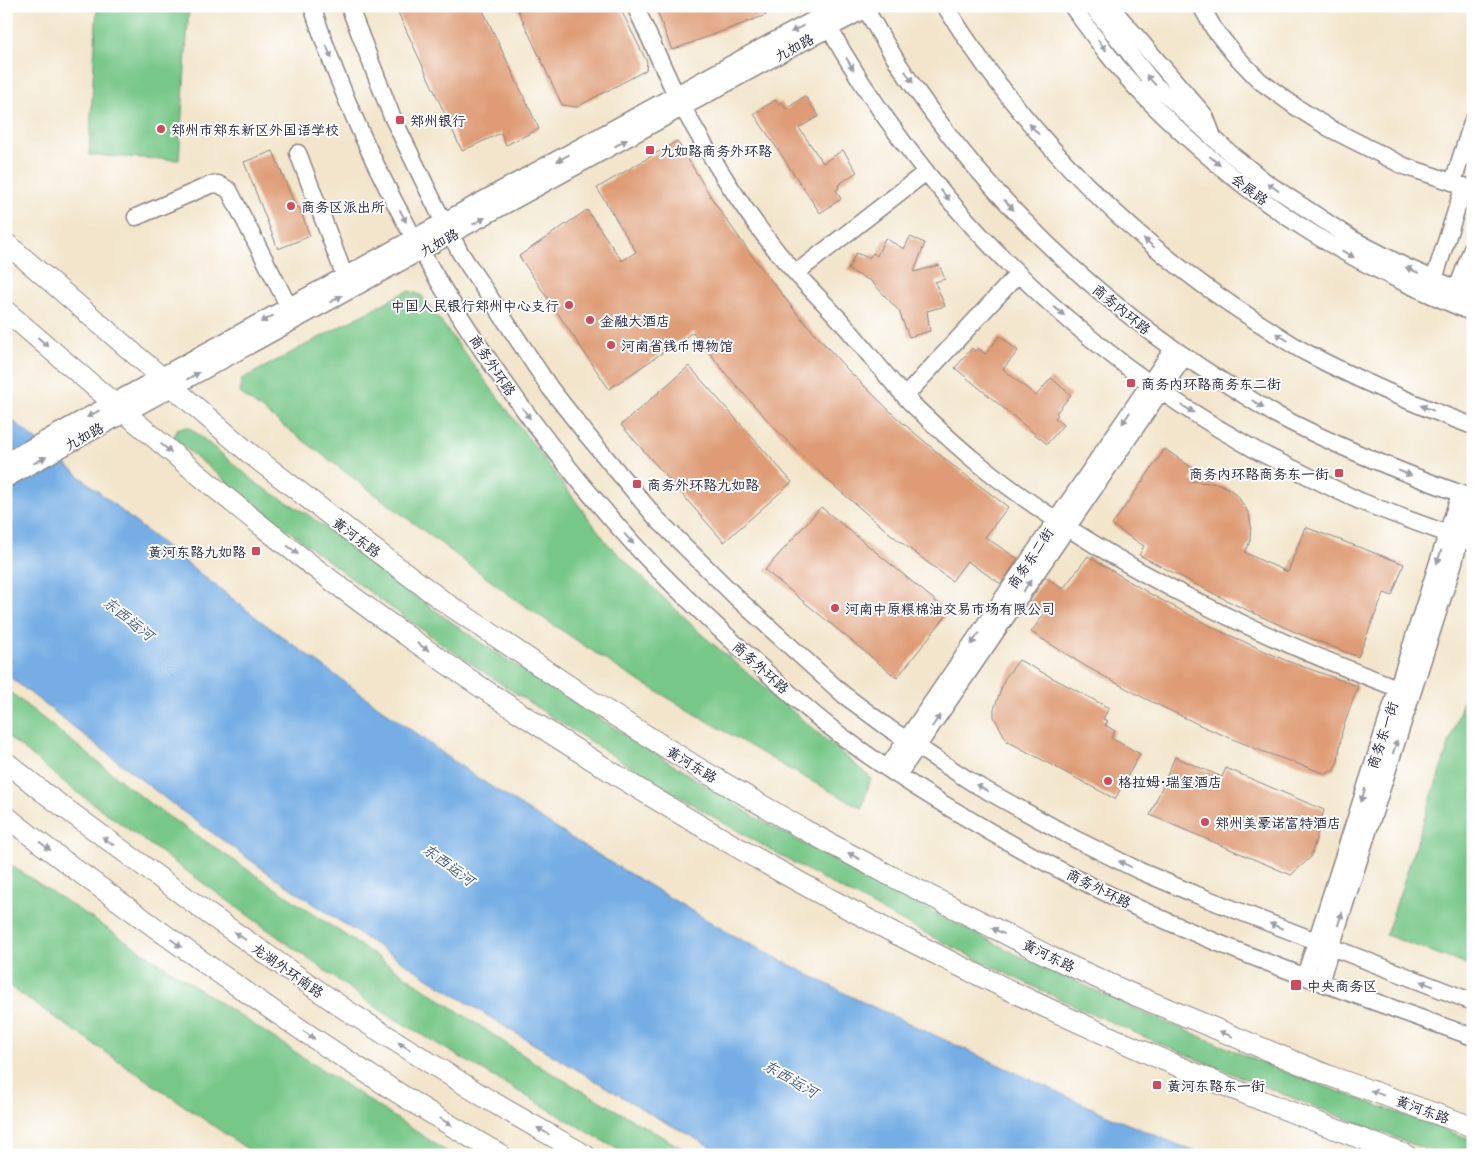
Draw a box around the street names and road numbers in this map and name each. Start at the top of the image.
street label: 九如路 [771,29,817,65]
street label: 会展路 [1228,169,1272,209]
street label: 九如路 [416,224,462,260]
street label: 商务内环路 [1089,280,1155,338]
street label: 商务外环路 [466,331,520,399]
street label: 九如路 [61,418,107,454]
street label: 黄河东路 [329,513,385,561]
street label: 商务东二街 [1003,524,1057,592]
street label: 商务外环路 [729,637,793,697]
street label: 商务东一街 [1362,699,1402,771]
street label: 黄河东路 [663,741,721,787]
street label: 商务外环路 [1063,864,1135,912]
street label: 黄河东路 [1020,934,1078,976]
street label: 龙湖外环南路 [248,938,328,1002]
street label: 黄河东路 [1393,1090,1453,1128]

